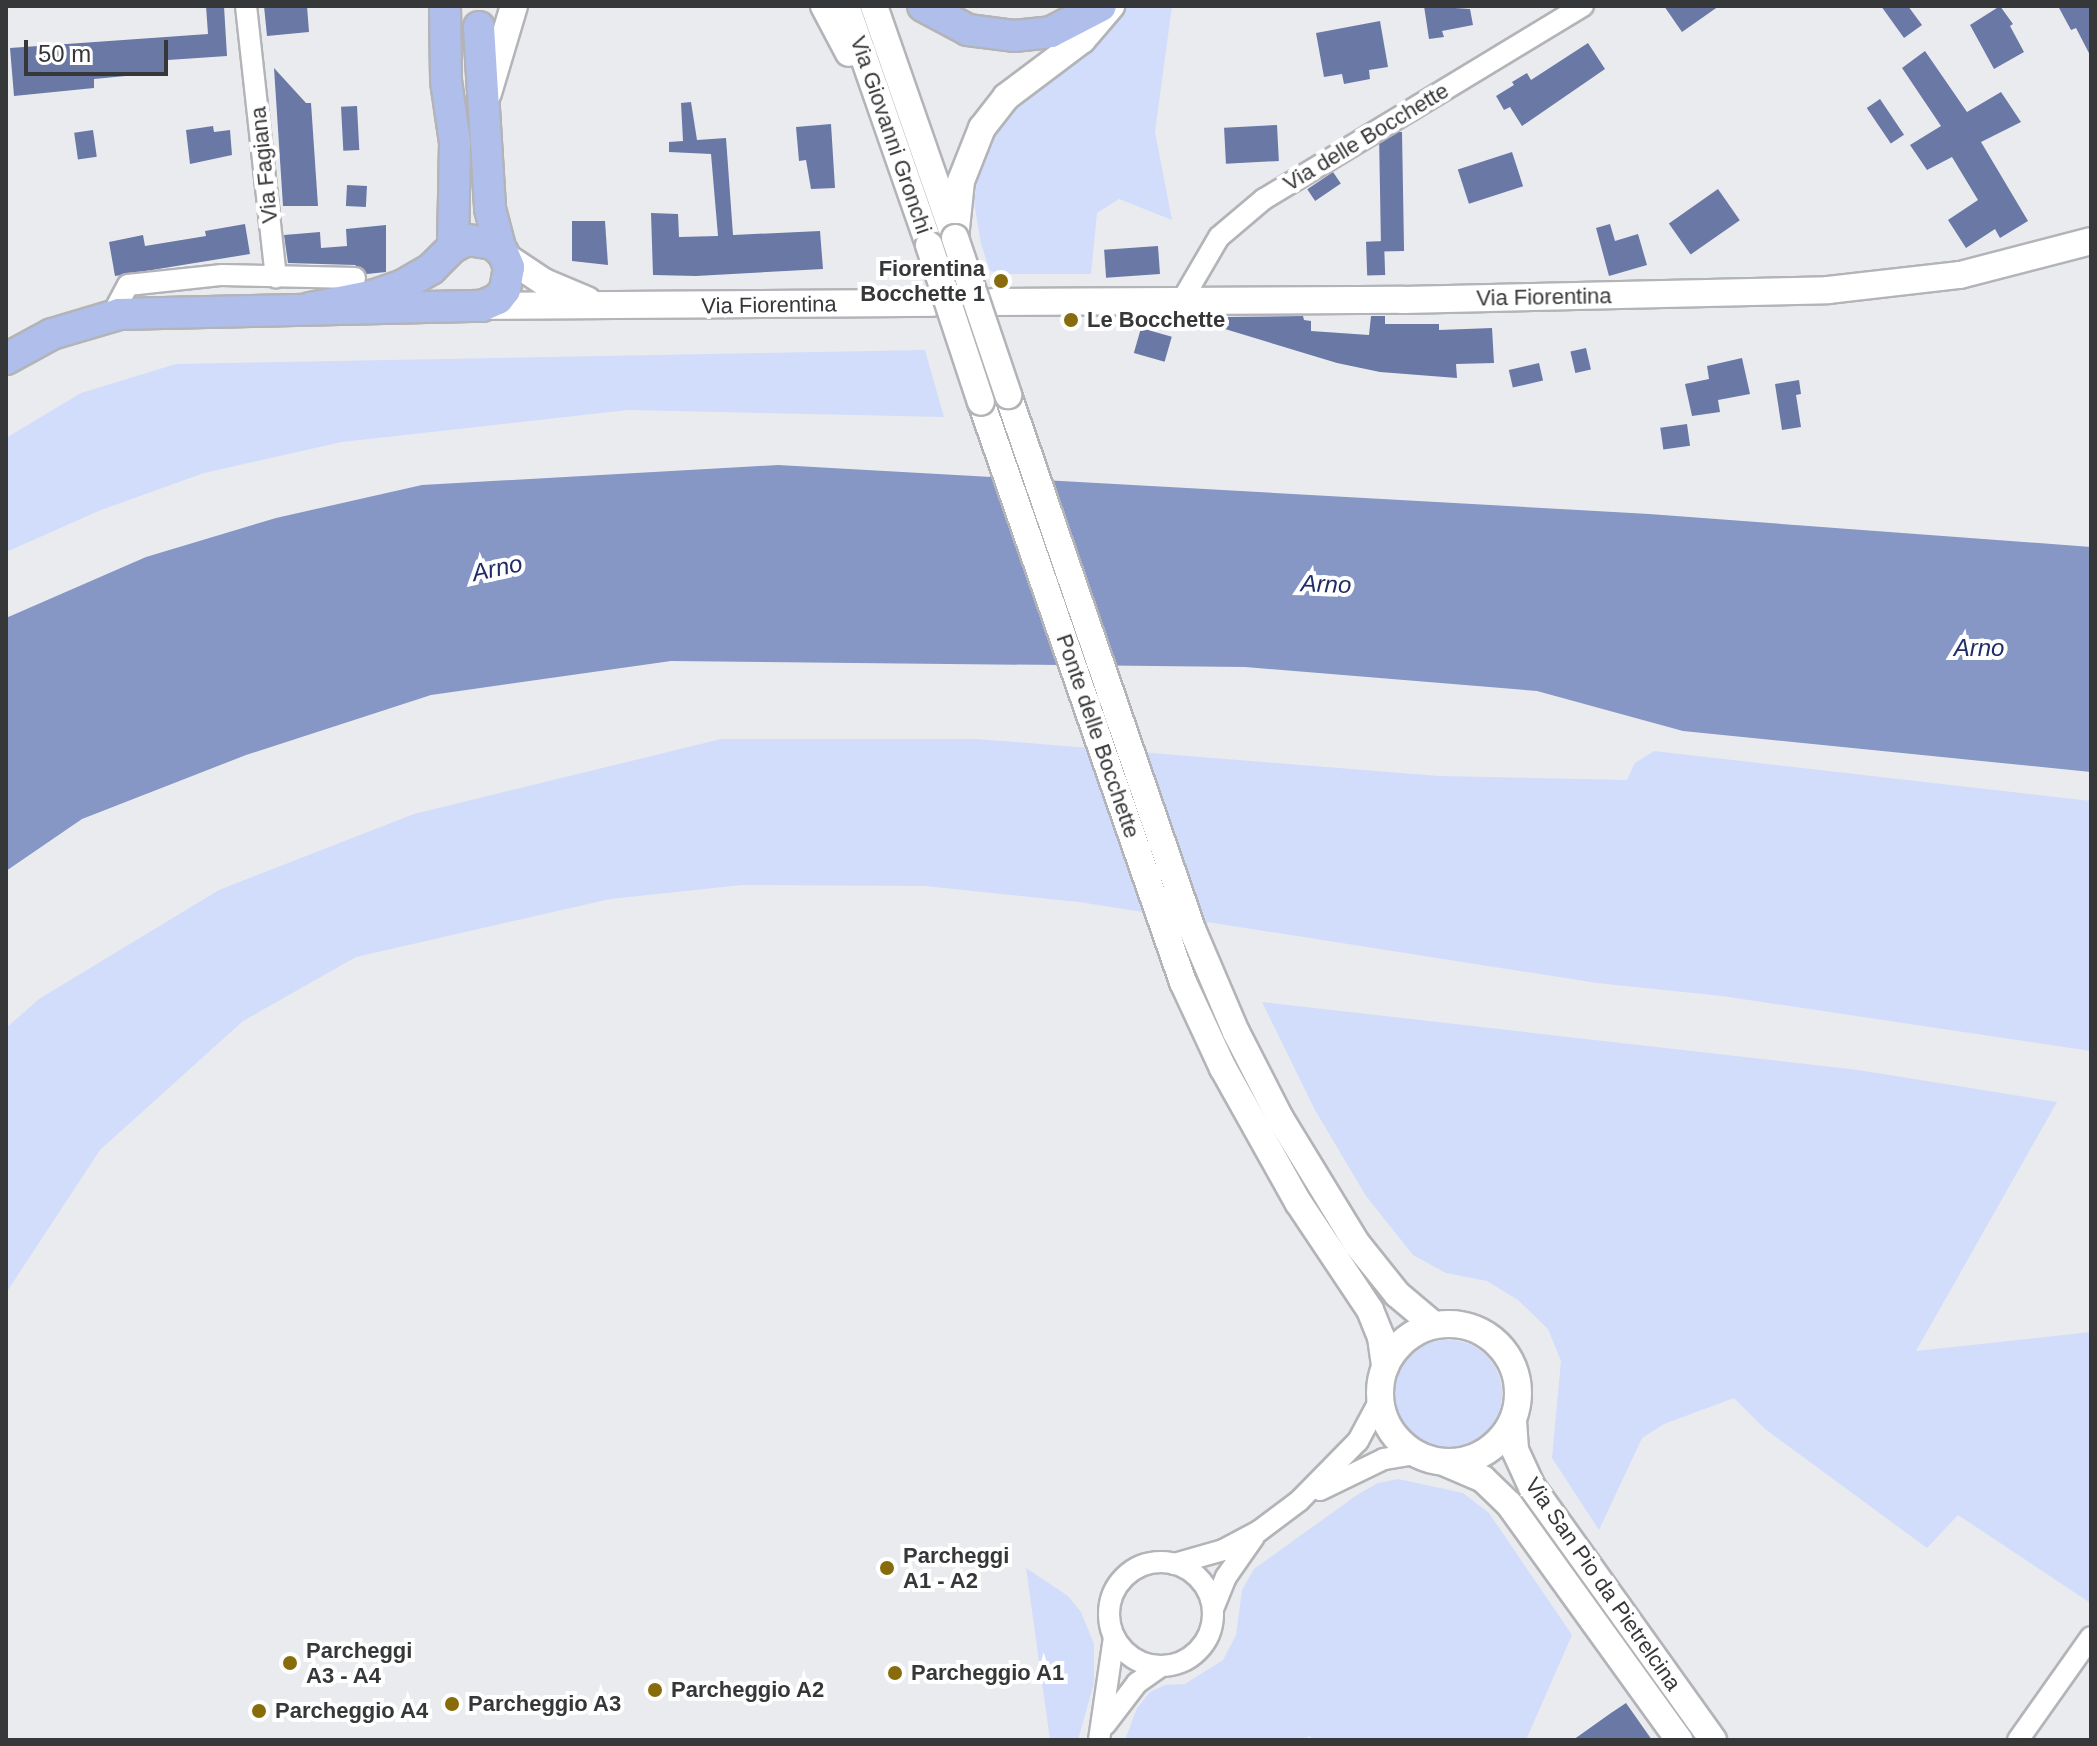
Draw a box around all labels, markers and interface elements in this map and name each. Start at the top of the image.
scale bar [28,24,172,74]
street label: Via Giovanni Gronchi [845,33,937,237]
text: 50 m [38,40,91,67]
street label: Via delle Bocchette [1279,77,1453,197]
street label: Via Fagiana [245,105,283,225]
place label: Fiorentina Bocchette 1 [860,255,985,306]
marker: Fiorentina Bocchette 1 [992,272,1010,290]
street label: Via Fiorentina [1476,283,1612,311]
street label: Via Fiorentina [701,291,837,319]
place label: Le Bocchette [1087,307,1225,333]
marker: Le Bocchette [1062,311,1080,329]
water label: Arno [469,549,525,587]
water label: Arno [1300,569,1352,599]
street label: Ponte delle Bocchette [1051,631,1145,841]
water label: Arno [1954,634,2004,662]
street label: Via San Pio da Pietrelcina [1519,1472,1687,1696]
place label: Parcheggi A1 - A2 [903,1542,1009,1594]
marker: Parcheggi A1 - A2 [878,1559,896,1577]
place label: Parcheggi A3 - A4 [306,1637,412,1688]
marker: Parcheggi A3 - A4 [281,1654,299,1672]
place label: Parcheggio A1 [911,1660,1065,1686]
marker: Parcheggio A1 [886,1664,904,1682]
place label: Parcheggio A2 [671,1677,825,1703]
marker: Parcheggio A2 [646,1681,664,1699]
place label: Parcheggio A3 [468,1691,622,1717]
marker: Parcheggio A3 [443,1695,461,1713]
place label: Parcheggio A4 [275,1698,429,1724]
marker: Parcheggio A4 [250,1702,268,1720]

